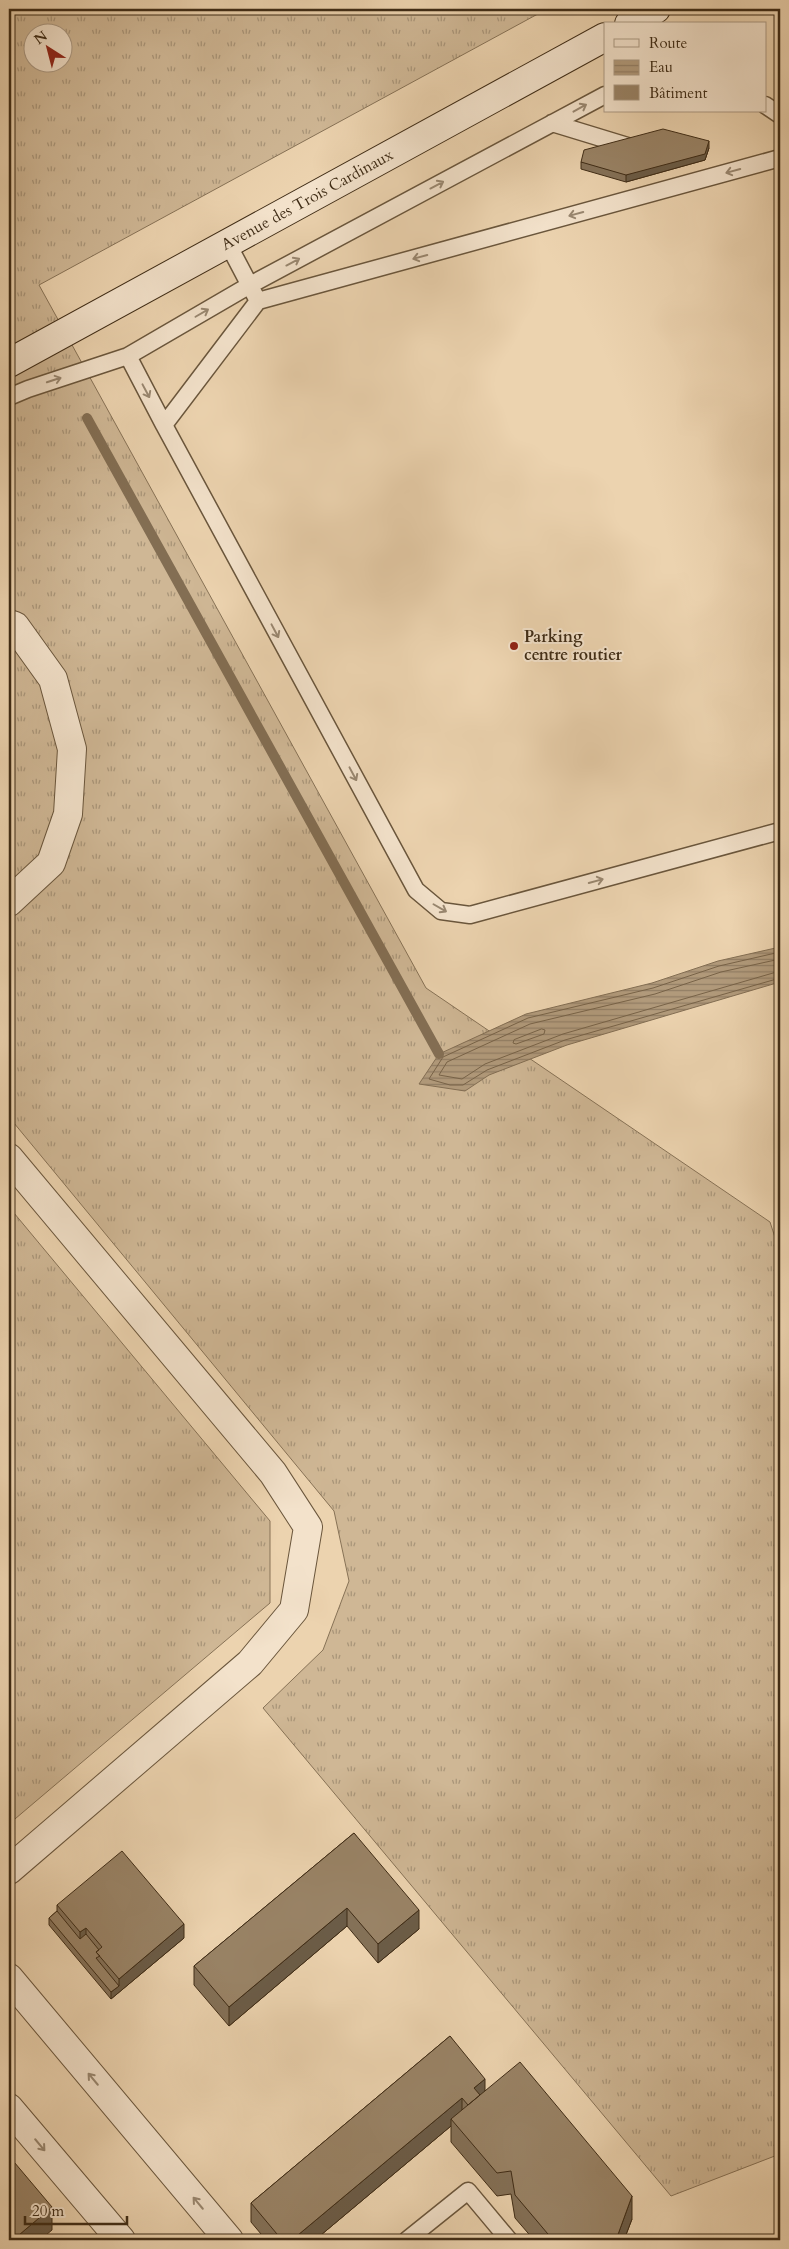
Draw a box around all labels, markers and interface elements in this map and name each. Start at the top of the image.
north arrow [22,22,72,72]
legend [604,22,766,112]
text: N [30,27,51,49]
text: Route [649,33,687,53]
text: Eau [649,57,673,77]
text: Bâtiment [649,83,708,103]
one-way arrow [572,103,586,113]
street label: Avenue des Trois Cardinaux [217,144,397,256]
one-way arrow [726,167,742,177]
one-way arrow [429,180,444,190]
one-way arrow [569,210,585,219]
one-way arrow [412,253,428,262]
one-way arrow [286,257,301,267]
one-way arrow [194,308,208,318]
one-way arrow [46,375,62,384]
one-way arrow [141,383,151,398]
one-way arrow [270,623,280,638]
place label: Parking centre routier [524,626,622,666]
marker: Parking centre routier [508,640,520,652]
one-way arrow [348,766,358,781]
one-way arrow [588,876,604,885]
one-way arrow [432,903,447,913]
one-way arrow [88,2072,99,2085]
one-way arrow [35,2138,46,2151]
scale bar [25,2194,128,2226]
one-way arrow [192,2197,203,2210]
text: 20 m [32,2201,64,2221]

